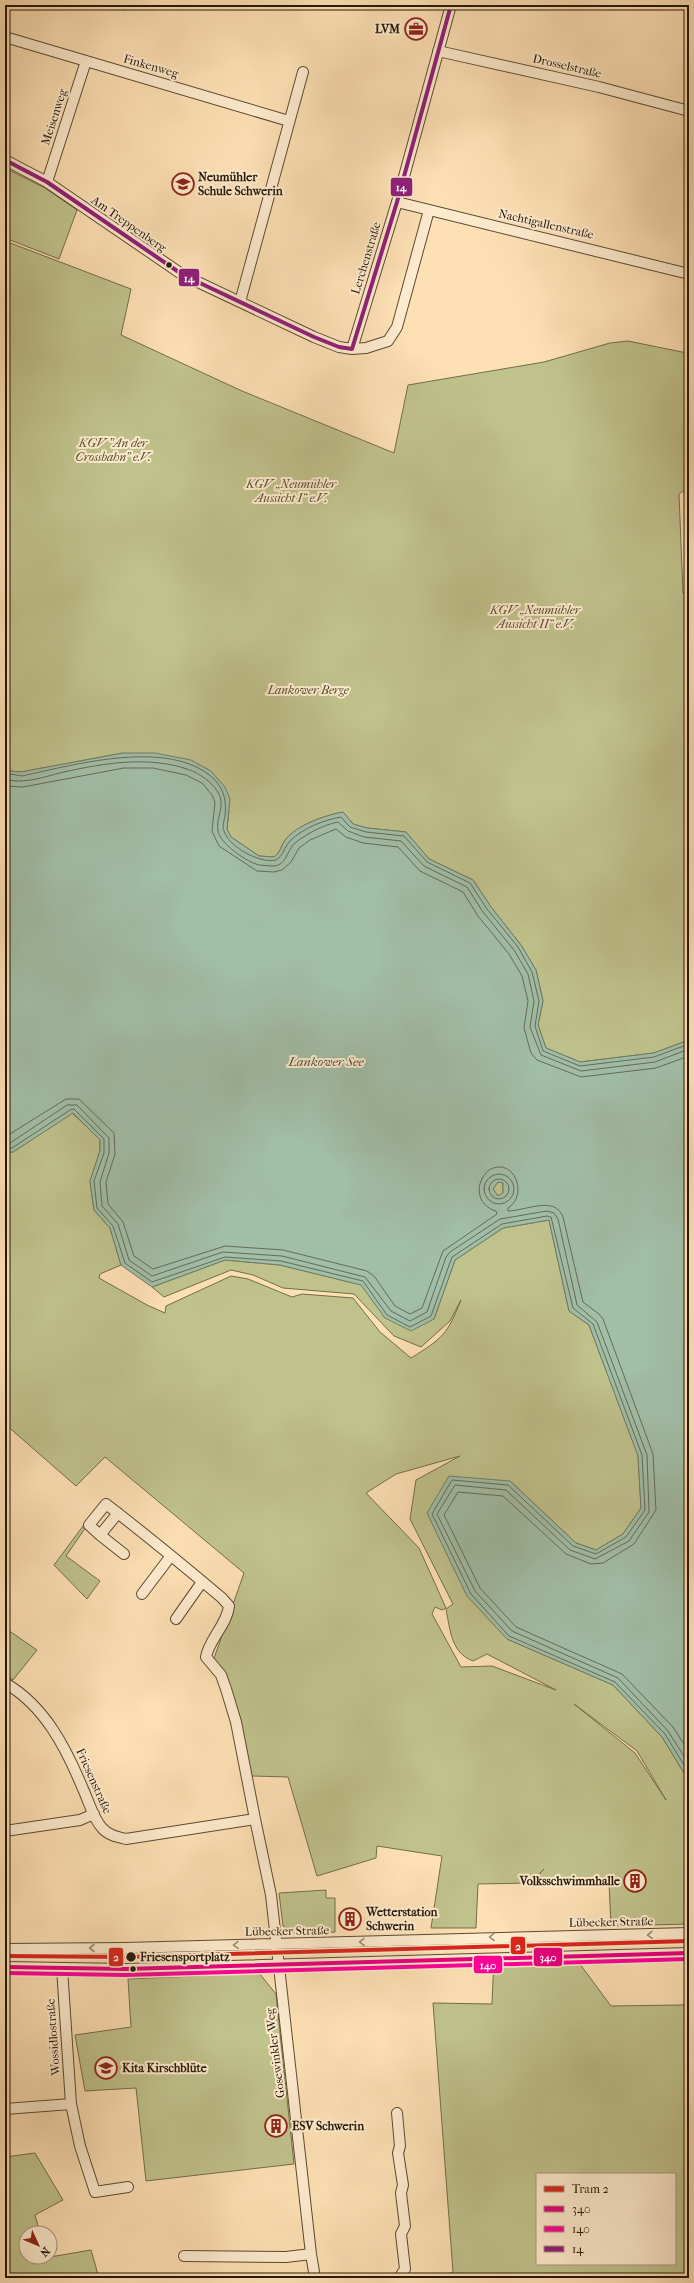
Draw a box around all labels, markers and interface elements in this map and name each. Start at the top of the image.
office icon: LVM [403,16,429,42]
place label: LVM [375,22,400,36]
street label: Finkenweg [122,51,181,81]
street label: Drosselstraße [531,51,603,81]
street label: Meisenweg [38,86,70,147]
place label: Neumühler Schule Schwerin [198,170,284,198]
school or university icon: Neumühler Schule Schwerin [170,171,196,197]
line badge: 14 [390,177,413,197]
text: 14 [396,181,407,194]
street label: Am Treppenberg [88,192,170,255]
street label: Nachtigallenstraße [497,206,595,242]
street label: Lerchenstraße [348,220,384,296]
unlabelled marker [164,260,174,270]
line badge: 14 [178,268,200,287]
text: 14 [184,272,195,285]
park label: KGV "An der Crossbahn" e.V. [76,436,152,464]
park label: KGV „Neumühler Aussicht I“ e.V. [245,477,338,505]
park label: KGV „Neumühler Aussicht II“ e.V. [489,603,582,631]
park label: Lankower Berge [266,683,350,697]
water label: Lankower See [288,1054,364,1069]
street label: Friesenstraße [73,1746,115,1816]
building icon: Volksschwimmhalle [622,1868,648,1894]
place label: Volksschwimmhalle [519,1874,620,1888]
place label: Wetterstation Schwerin [365,1905,439,1933]
building icon: Wetterstation Schwerin [337,1906,363,1932]
street label: Lübecker Straße [569,1914,654,1930]
street label: Lübecker Straße [245,1923,330,1939]
one-way arrow [647,1930,653,1939]
one-way arrow [489,1933,495,1942]
line badge: 2 [510,1936,526,1955]
one-way arrow [359,1937,365,1946]
text: 2 [515,1940,521,1953]
one-way arrow [233,1941,239,1949]
one-way arrow [89,1944,95,1953]
line badge: 2 [108,1947,124,1967]
line badge: 340 [533,1947,563,1967]
marker: Friesensportplatz [124,1950,138,1964]
place label: Friesensportplatz [139,1950,230,1965]
text: 2 [113,1951,119,1964]
text: 340 [539,1951,557,1964]
line badge: 140 [473,1955,503,1974]
text: 140 [480,1959,496,1972]
unlabelled marker [128,1964,138,1974]
street label: Wossidlostraße [43,1998,63,2077]
street label: Gosewinkler Weg [262,2007,287,2099]
school or university icon: Kita Kirschblüte [93,2055,119,2081]
place label: Kita Kirschblüte [122,2061,207,2075]
building icon: ESV Schwerin [263,2113,289,2139]
place label: ESV Schwerin [292,2119,365,2133]
legend [536,2173,676,2265]
text: Tram 2 [572,2182,609,2196]
text: 340 [572,2202,591,2216]
text: 140 [572,2222,590,2236]
north arrow [18,2225,58,2265]
text: 14 [572,2242,584,2256]
text: N [37,2244,52,2260]

